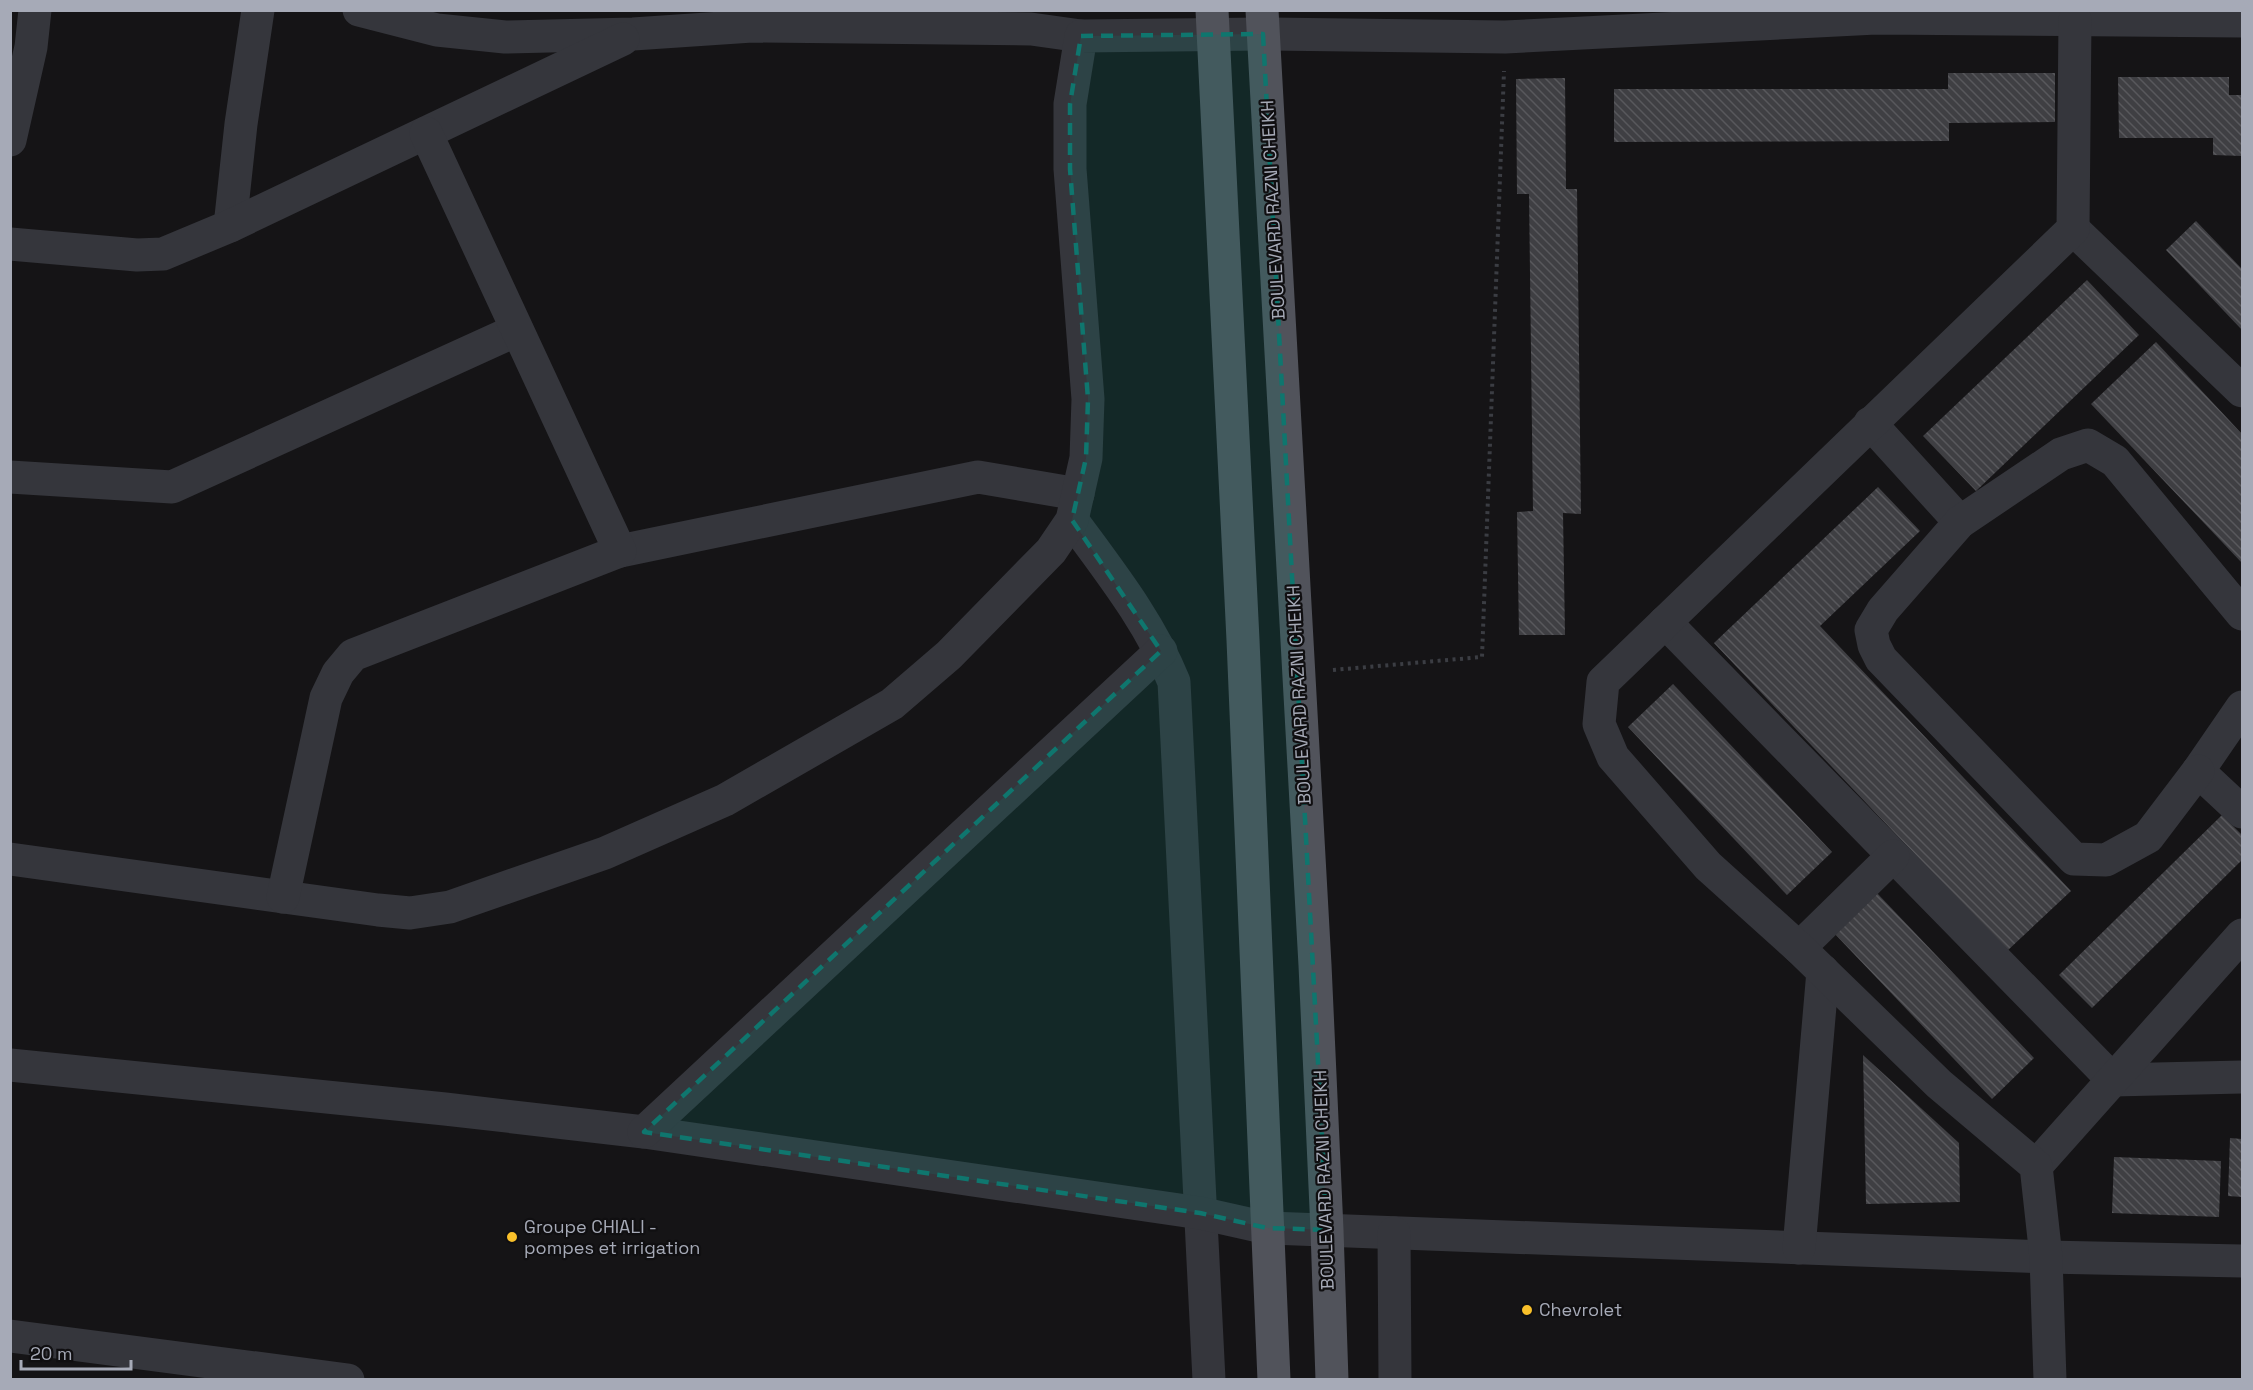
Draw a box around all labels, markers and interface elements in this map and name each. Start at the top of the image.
street label: BOULEVARD RAZNI CHEIKH [1255,100,1290,321]
street label: BOULEVARD RAZNI CHEIKH [1281,585,1316,806]
street label: BOULEVARD RAZNI CHEIKH [1308,1070,1339,1290]
place label: Groupe CHIALI - pompes et irrigation [524,1215,700,1259]
marker: Groupe CHIALI - pompes et irrigation [505,1230,519,1244]
place label: Chevrolet [1539,1298,1622,1321]
marker: Chevrolet [1520,1303,1534,1317]
scale bar [21,1333,130,1371]
text: 20 m [30,1342,73,1365]

